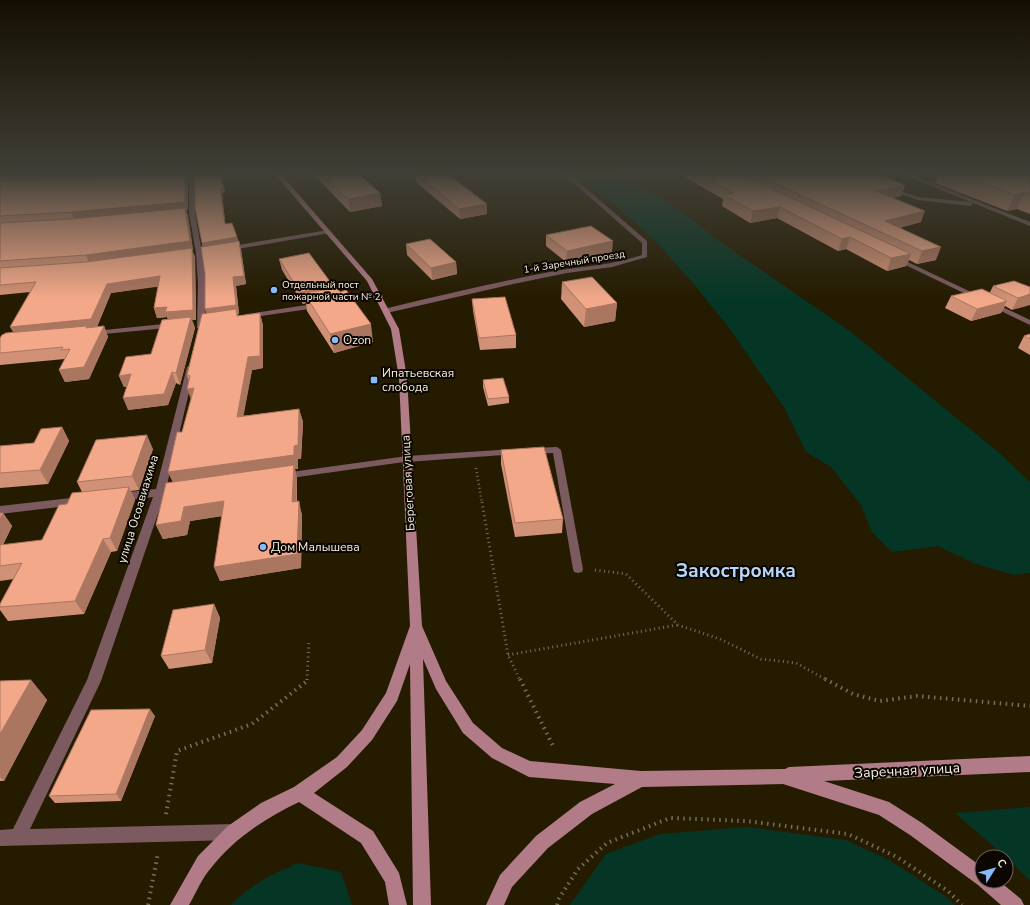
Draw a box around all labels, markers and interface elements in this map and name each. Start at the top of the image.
street label: 1-й Заречный проезд [522,247,626,277]
place label: Отдельный пост пожарной части № 2 [282,278,380,304]
marker: Отдельный пост пожарной части № 2 [269,285,279,295]
place label: Ozon [343,332,371,348]
marker: Ozon [330,335,340,345]
place label: Ипатьевская слобода [382,365,454,395]
marker: Ипатьевская слобода [369,375,379,385]
street label: Береговая улица [397,435,419,531]
street label: улица Осоавиахима [114,453,162,565]
place label: Дом Малышева [271,539,360,555]
marker: Дом Малышева [258,542,268,552]
district label: Закостромка [676,558,796,584]
street label: Заречная улица [854,758,960,783]
north arrow [974,849,1014,889]
text: С [993,856,1010,871]

